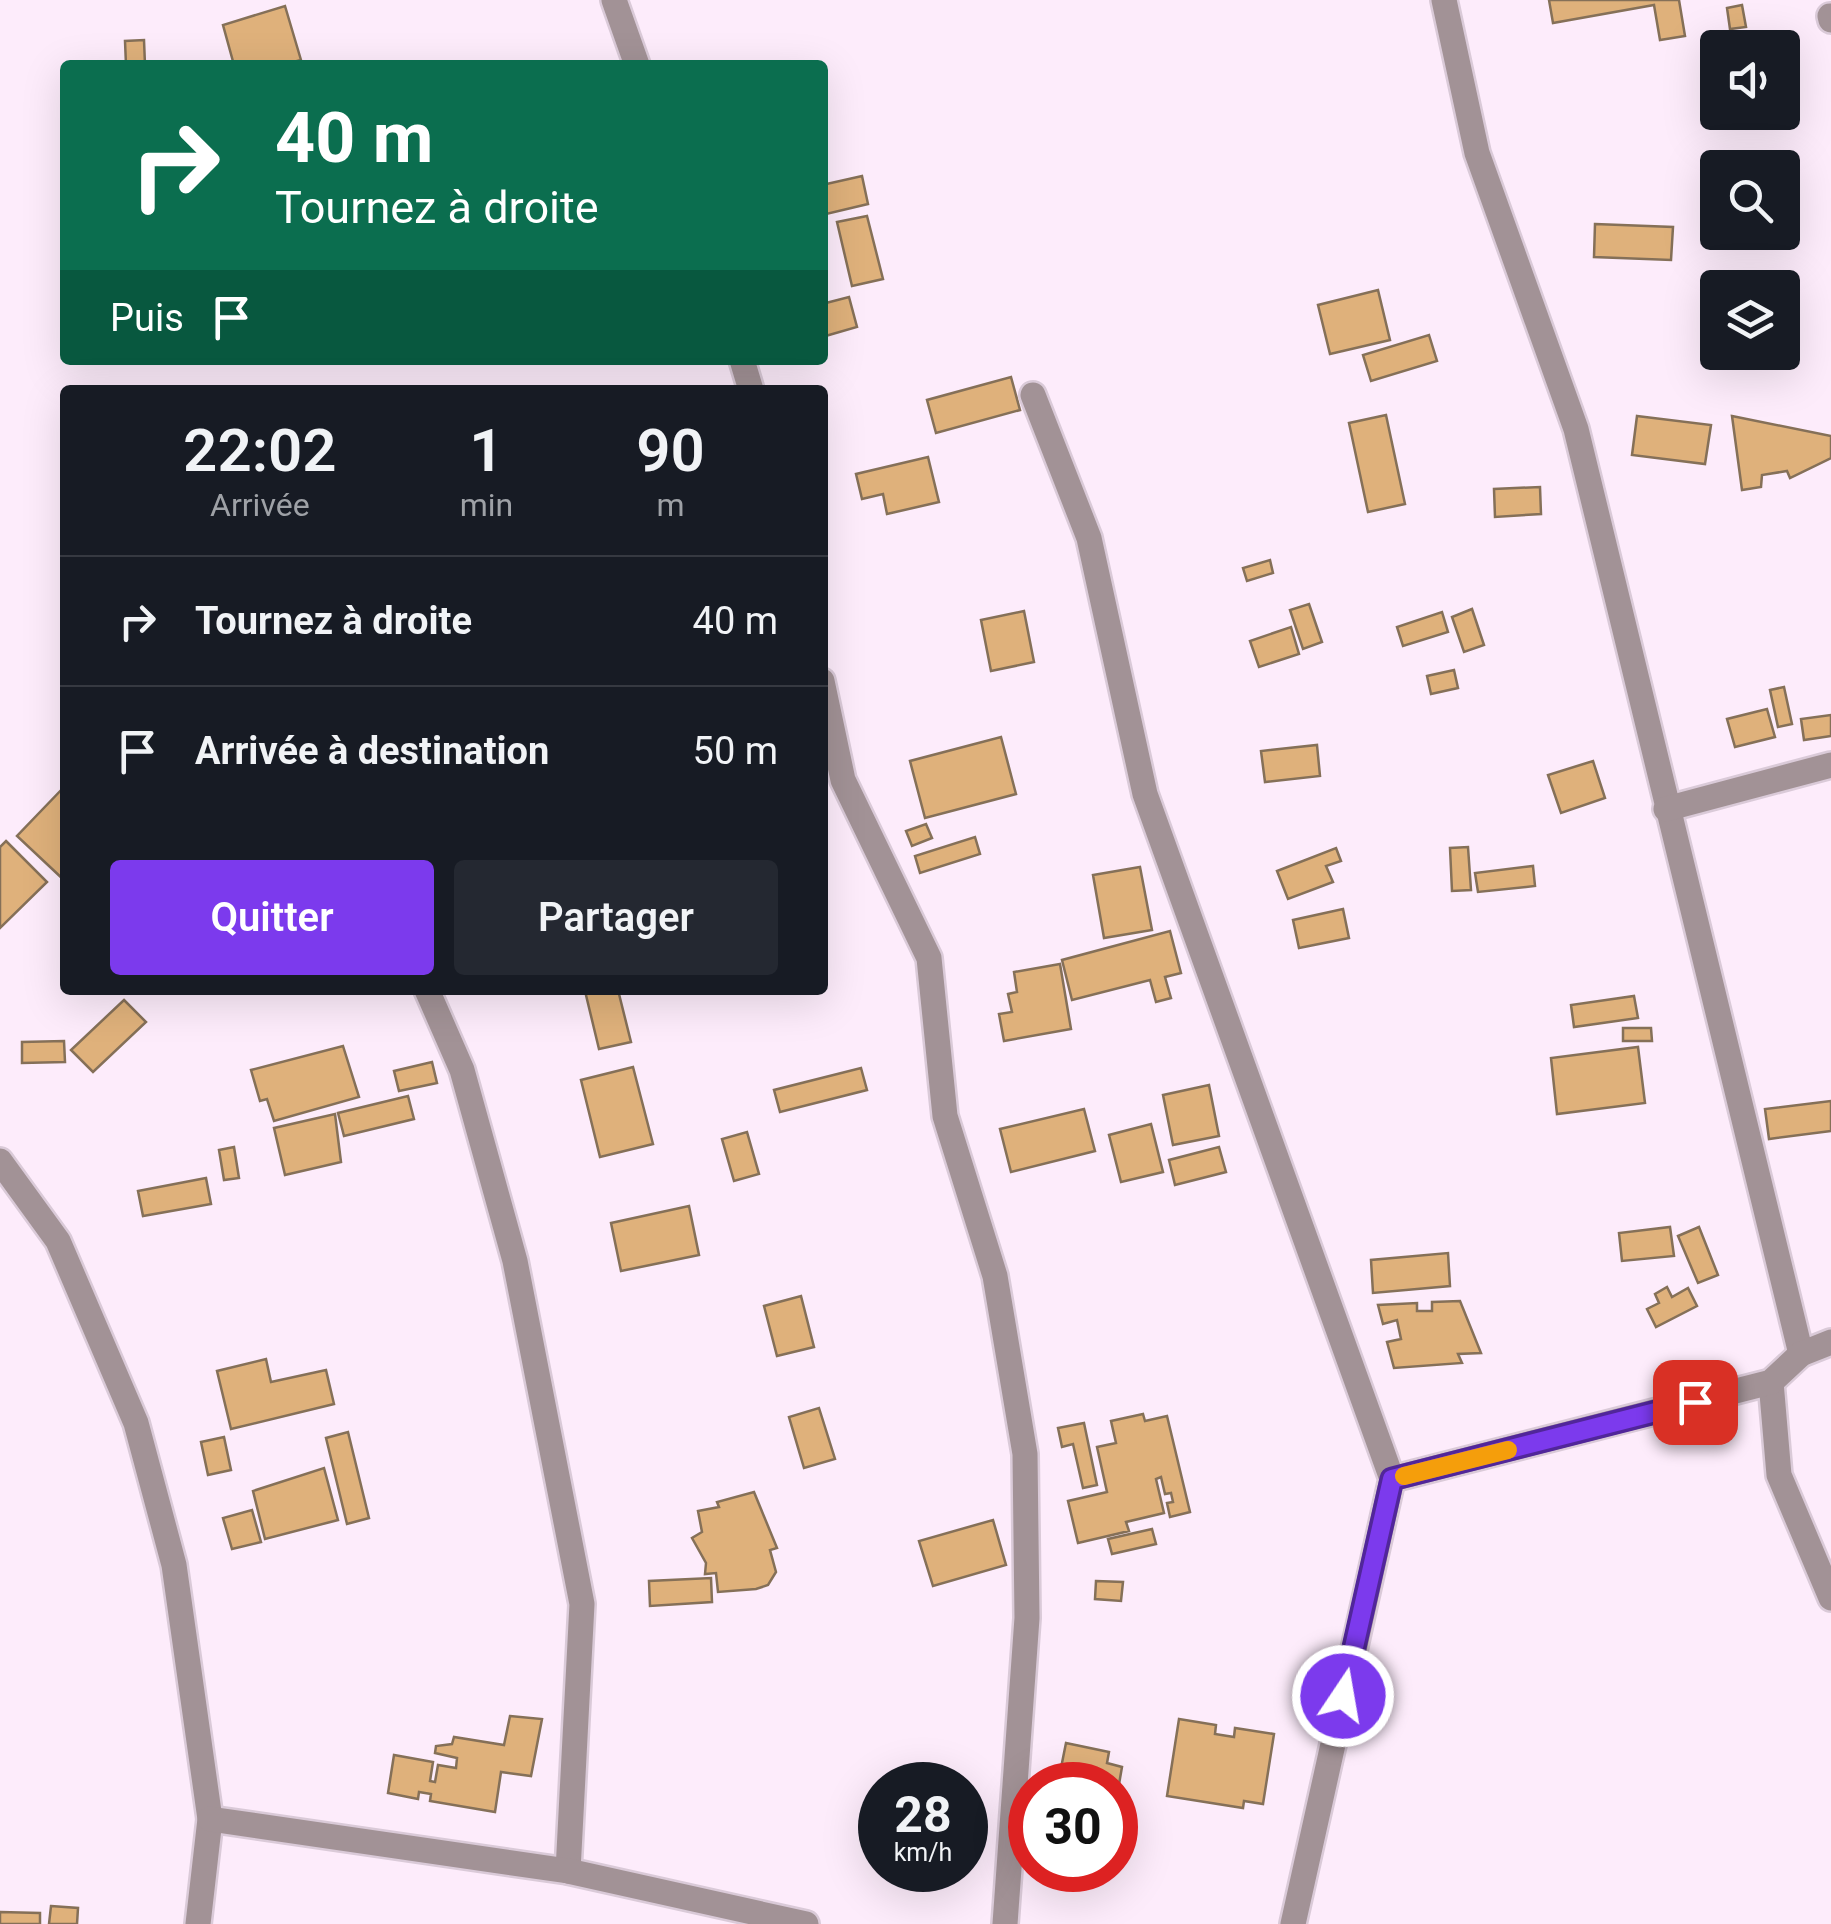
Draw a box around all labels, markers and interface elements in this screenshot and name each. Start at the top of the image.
map controls [1700,30,1800,370]
button: sound [1700,30,1800,130]
text: 40 m [275,97,433,179]
icon: right [110,100,240,230]
button: search [1700,150,1800,250]
text: Tournez à droite [275,181,599,234]
button: layers [1700,270,1800,370]
icon: arrive [204,290,259,345]
text: Puis [110,296,184,340]
text: 22:02 [183,415,337,486]
text: 1 [469,415,504,486]
text: 90 [636,415,705,486]
text: Arrivée [210,486,310,524]
text: min [460,486,513,524]
text: m [657,486,685,524]
icon: right [110,594,165,649]
text: Tournez à droite [195,599,472,643]
text: 40 m [693,599,778,643]
icon: arrive [110,724,165,779]
text: Arrivée à destination [195,729,549,773]
text: 50 m [693,729,778,773]
button: Quitter [110,860,434,975]
button: Partager [454,860,778,975]
pin [1653,1360,1738,1445]
icon: arrive [1668,1375,1723,1430]
position arrow [1291,1644,1395,1748]
speed limit sign: 30 [1008,1762,1138,1892]
text: 28 [894,1786,952,1844]
text: km/h [894,1838,952,1867]

